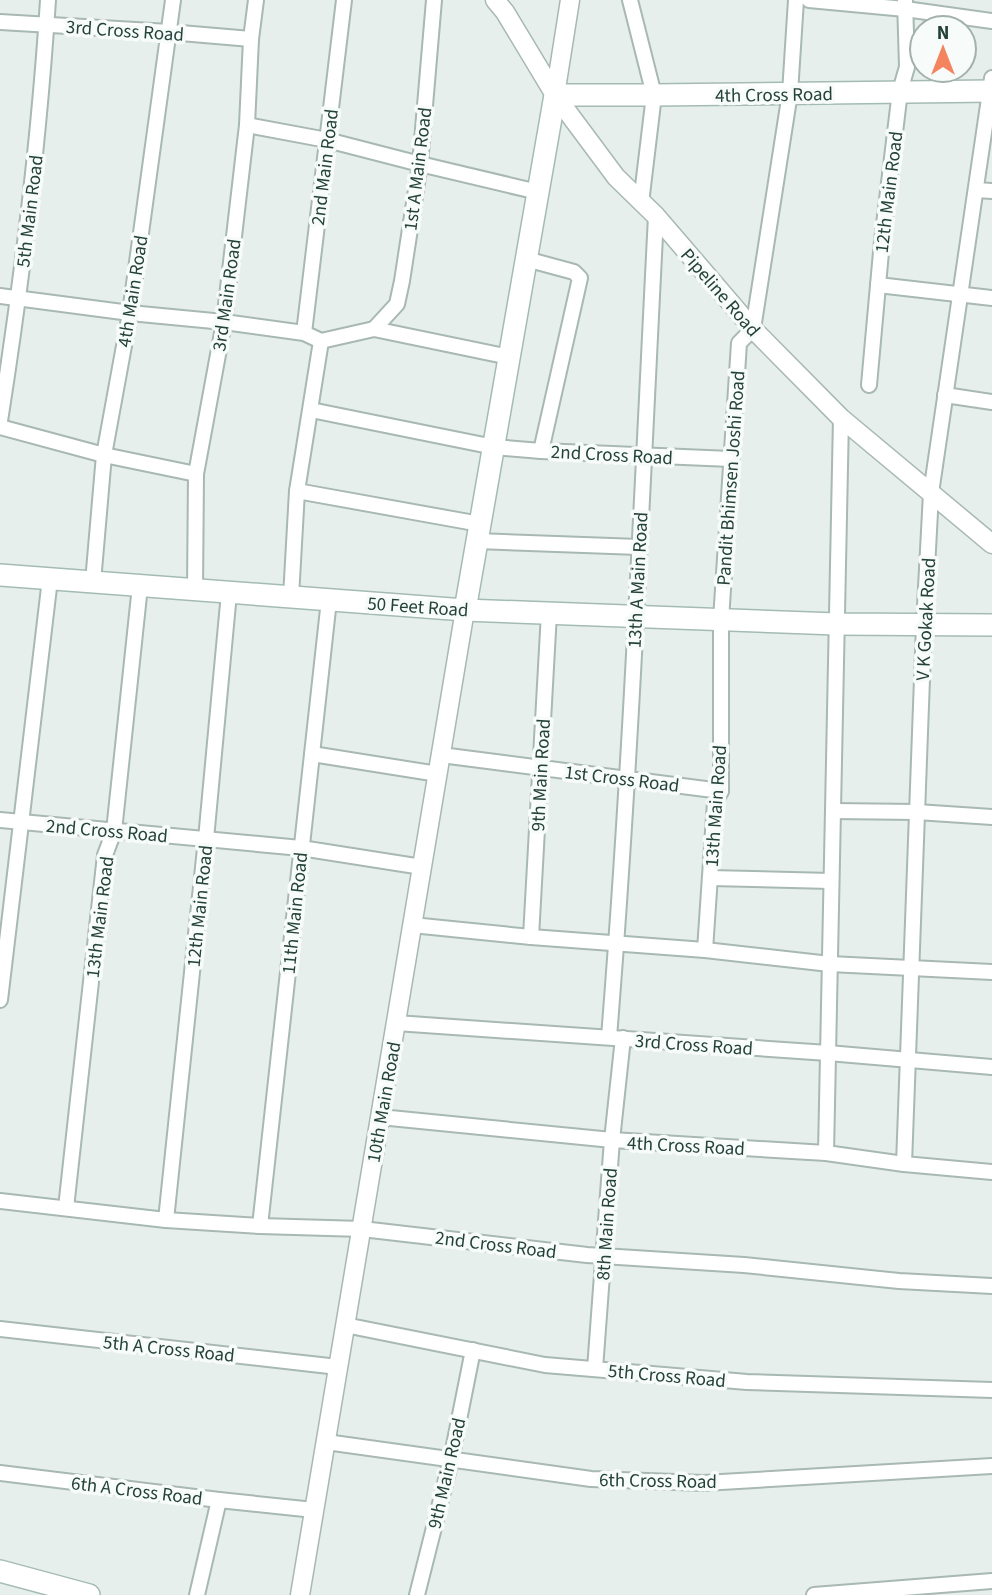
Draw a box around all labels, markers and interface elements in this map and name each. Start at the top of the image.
street label: 3rd Cross Road [65,14,185,49]
north arrow [908,14,978,84]
text: N [937,20,949,47]
street label: 4th Cross Road [715,81,833,110]
street label: 1st A Main Road [398,106,439,233]
street label: 2nd Main Road [305,107,346,227]
street label: 12th Main Road [869,130,910,255]
street label: 5th Main Road [10,153,51,269]
street label: 4th Main Road [111,233,156,349]
street label: 3rd Main Road [206,237,249,353]
street label: Pipeline Road [674,243,766,343]
street label: Pandit Bhimsen Joshi Road [711,370,752,587]
street label: 2nd Cross Road [550,439,674,472]
street label: 13th A Main Road [621,511,656,649]
street label: V K Gokak Road [910,557,943,681]
street label: 50 Feet Road [366,590,469,625]
street label: 9th Main Road [525,718,558,832]
street label: 13th Main Road [699,744,734,868]
street label: 1st Cross Road [563,759,681,800]
street label: 2nd Cross Road [45,813,169,850]
street label: 12th Main Road [181,844,220,968]
street label: 11th Main Road [276,851,315,975]
street label: 13th Main Road [80,855,121,980]
street label: 3rd Cross Road [634,1028,754,1063]
street label: 10th Main Road [361,1040,408,1165]
street label: 4th Cross Road [626,1130,746,1163]
street label: 8th Main Road [590,1167,625,1281]
street label: 2nd Cross Road [434,1225,558,1266]
street label: 5th A Cross Road [102,1329,236,1370]
street label: 5th Cross Road [607,1358,727,1395]
street label: 9th Main Road [422,1415,473,1531]
street label: 6th Cross Road [599,1467,717,1496]
street label: 6th A Cross Road [70,1470,204,1513]

